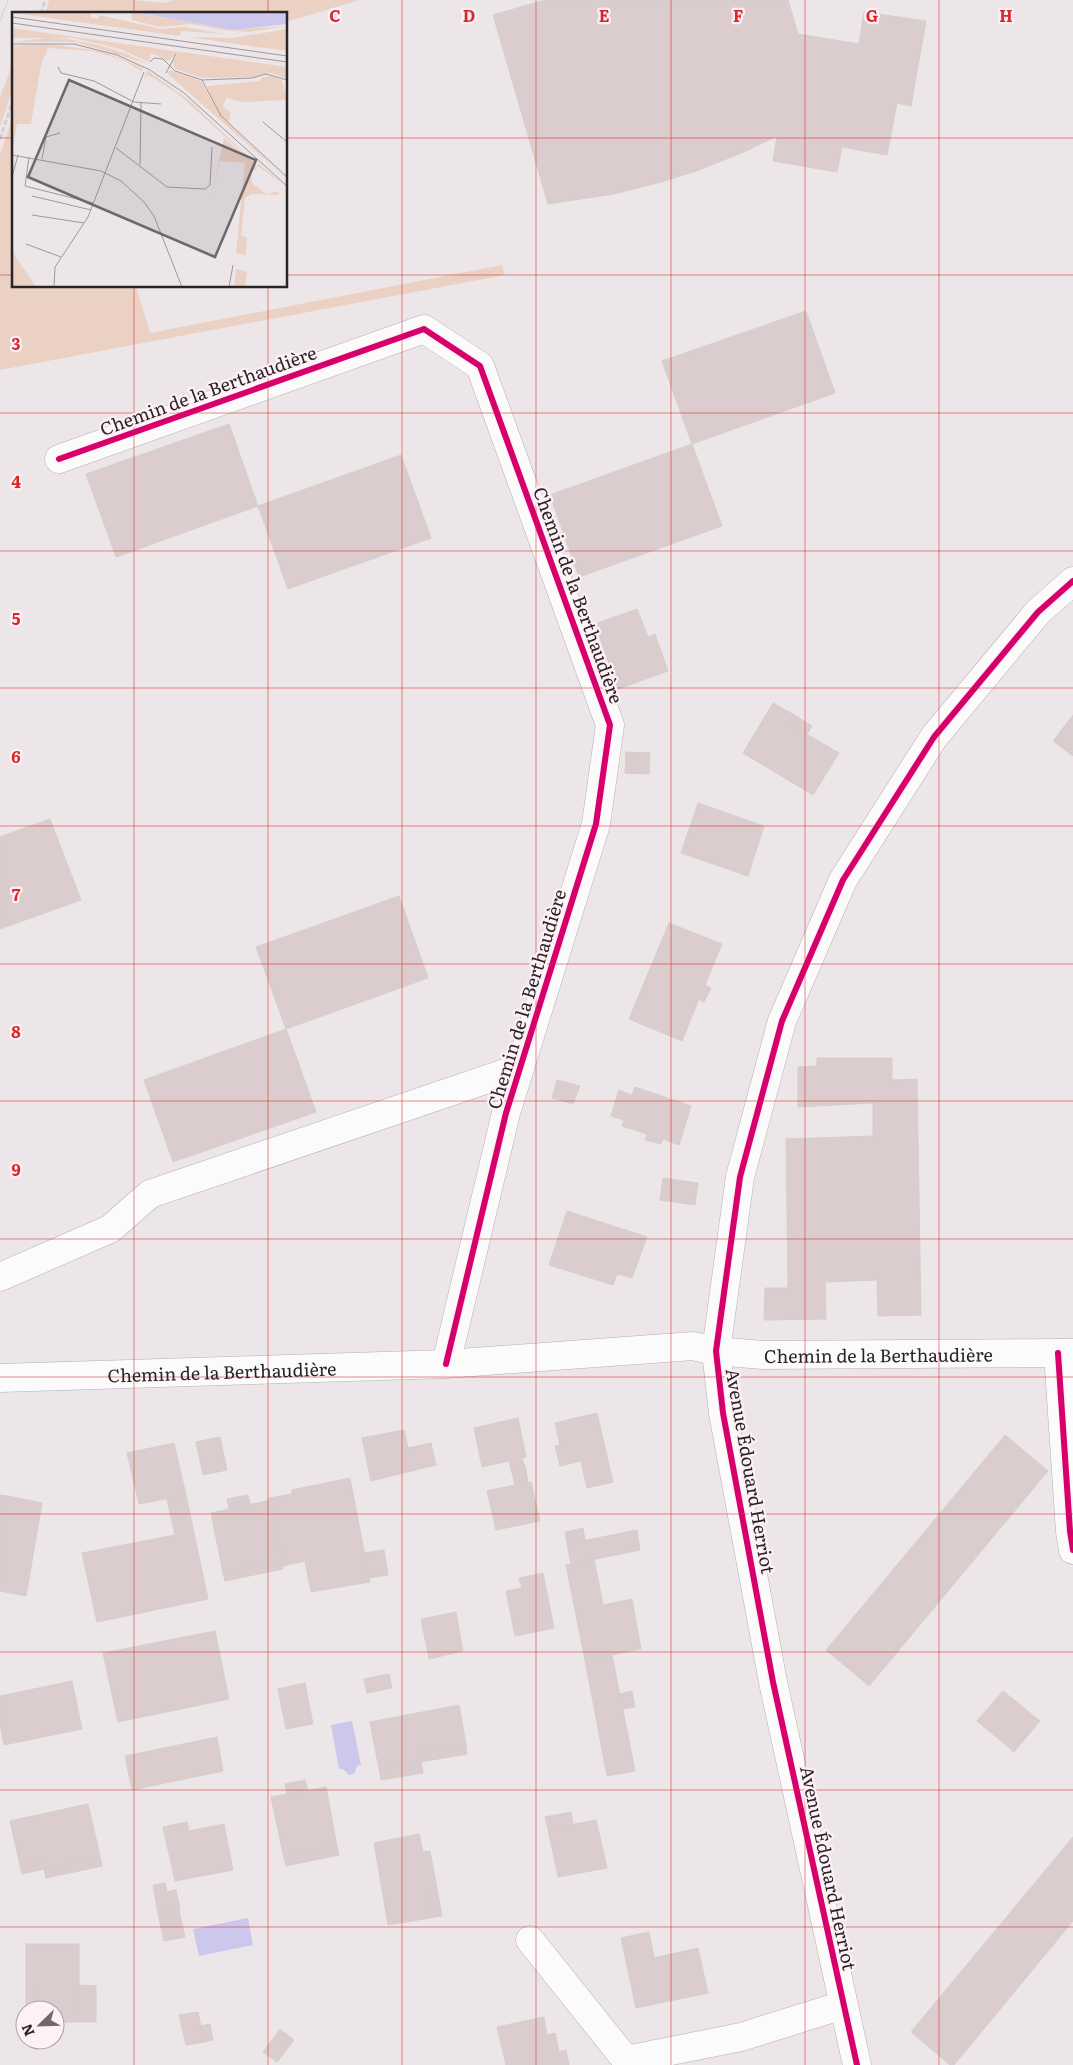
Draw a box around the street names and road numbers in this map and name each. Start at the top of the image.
street label: Chemin de la Berthaudière [96,338,320,442]
street label: Chemin de la Berthaudière [527,483,631,707]
street label: Chemin de la Berthaudière [480,886,572,1112]
street label: Chemin de la Berthaudière [764,1340,993,1368]
street label: Chemin de la Berthaudière [107,1354,337,1388]
street label: Avenue Édouard Herriot [720,1366,782,1577]
street label: Avenue Édouard Herriot [794,1763,864,1973]

